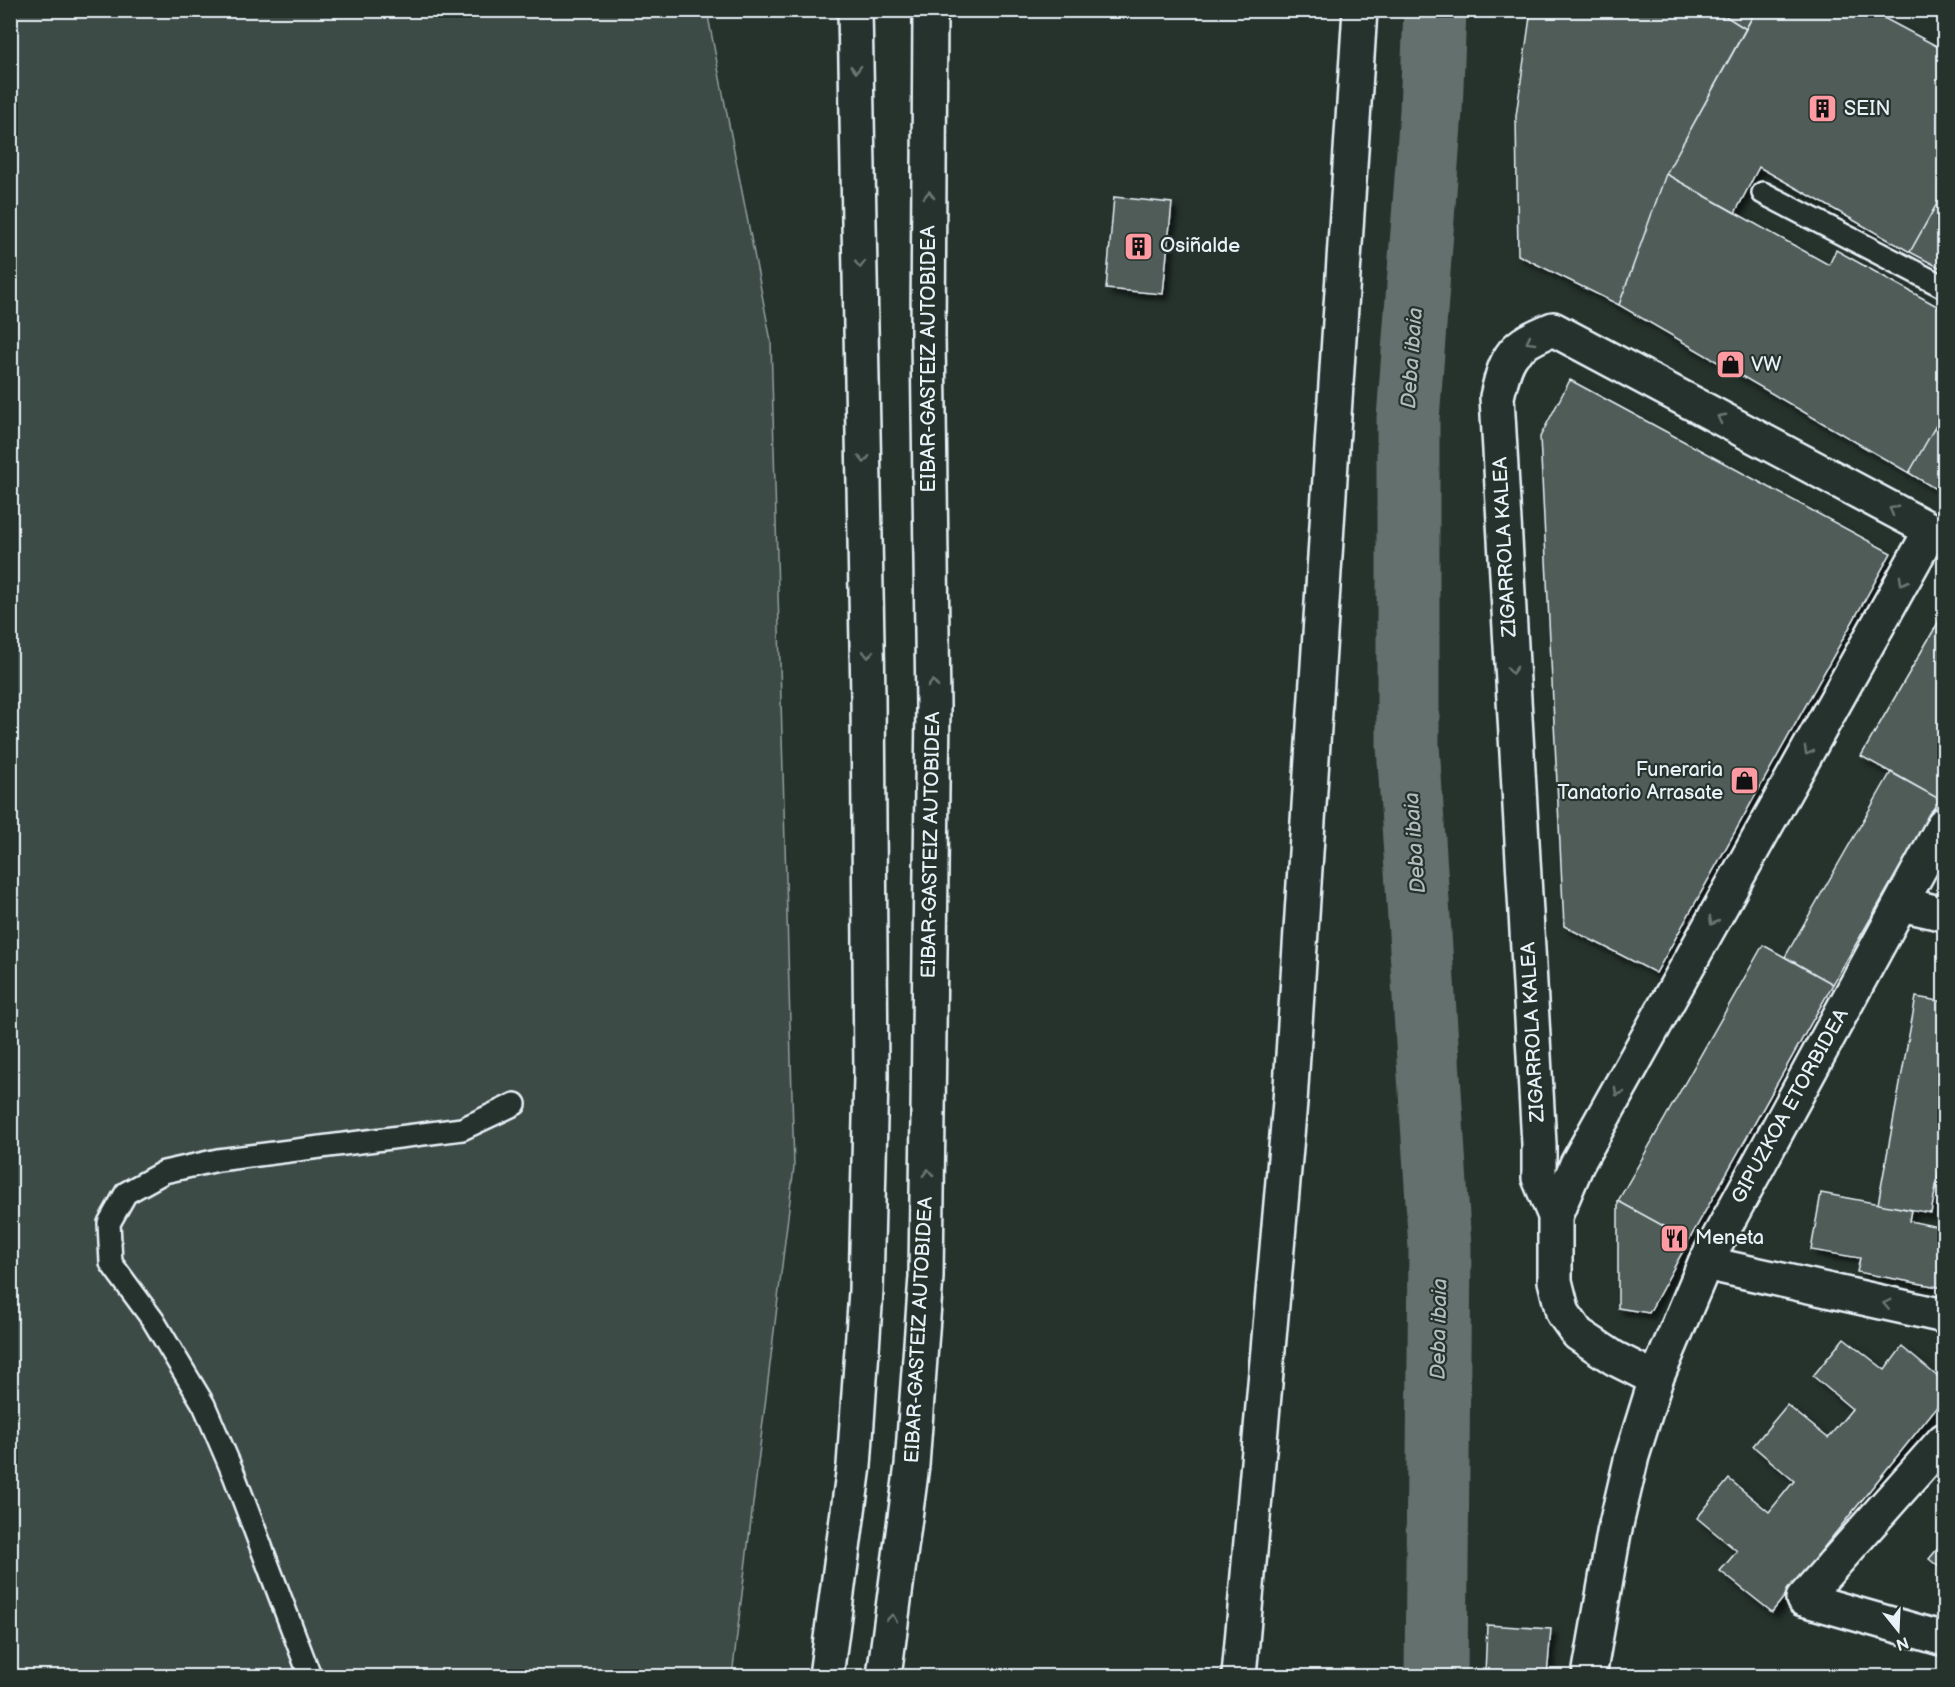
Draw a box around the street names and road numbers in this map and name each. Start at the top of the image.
street label: EIBAR-GASTEIZ AUTOBIDEA [917,225,941,492]
street label: ZIGARROLA KALEA [1488,456,1522,639]
street label: EIBAR-GASTEIZ AUTOBIDEA [917,711,945,979]
street label: ZIGARROLA KALEA [1516,941,1550,1124]
street label: GIPUZKOA ETORBIDEA [1726,1004,1854,1208]
street label: EIBAR-GASTEIZ AUTOBIDEA [900,1195,938,1464]

